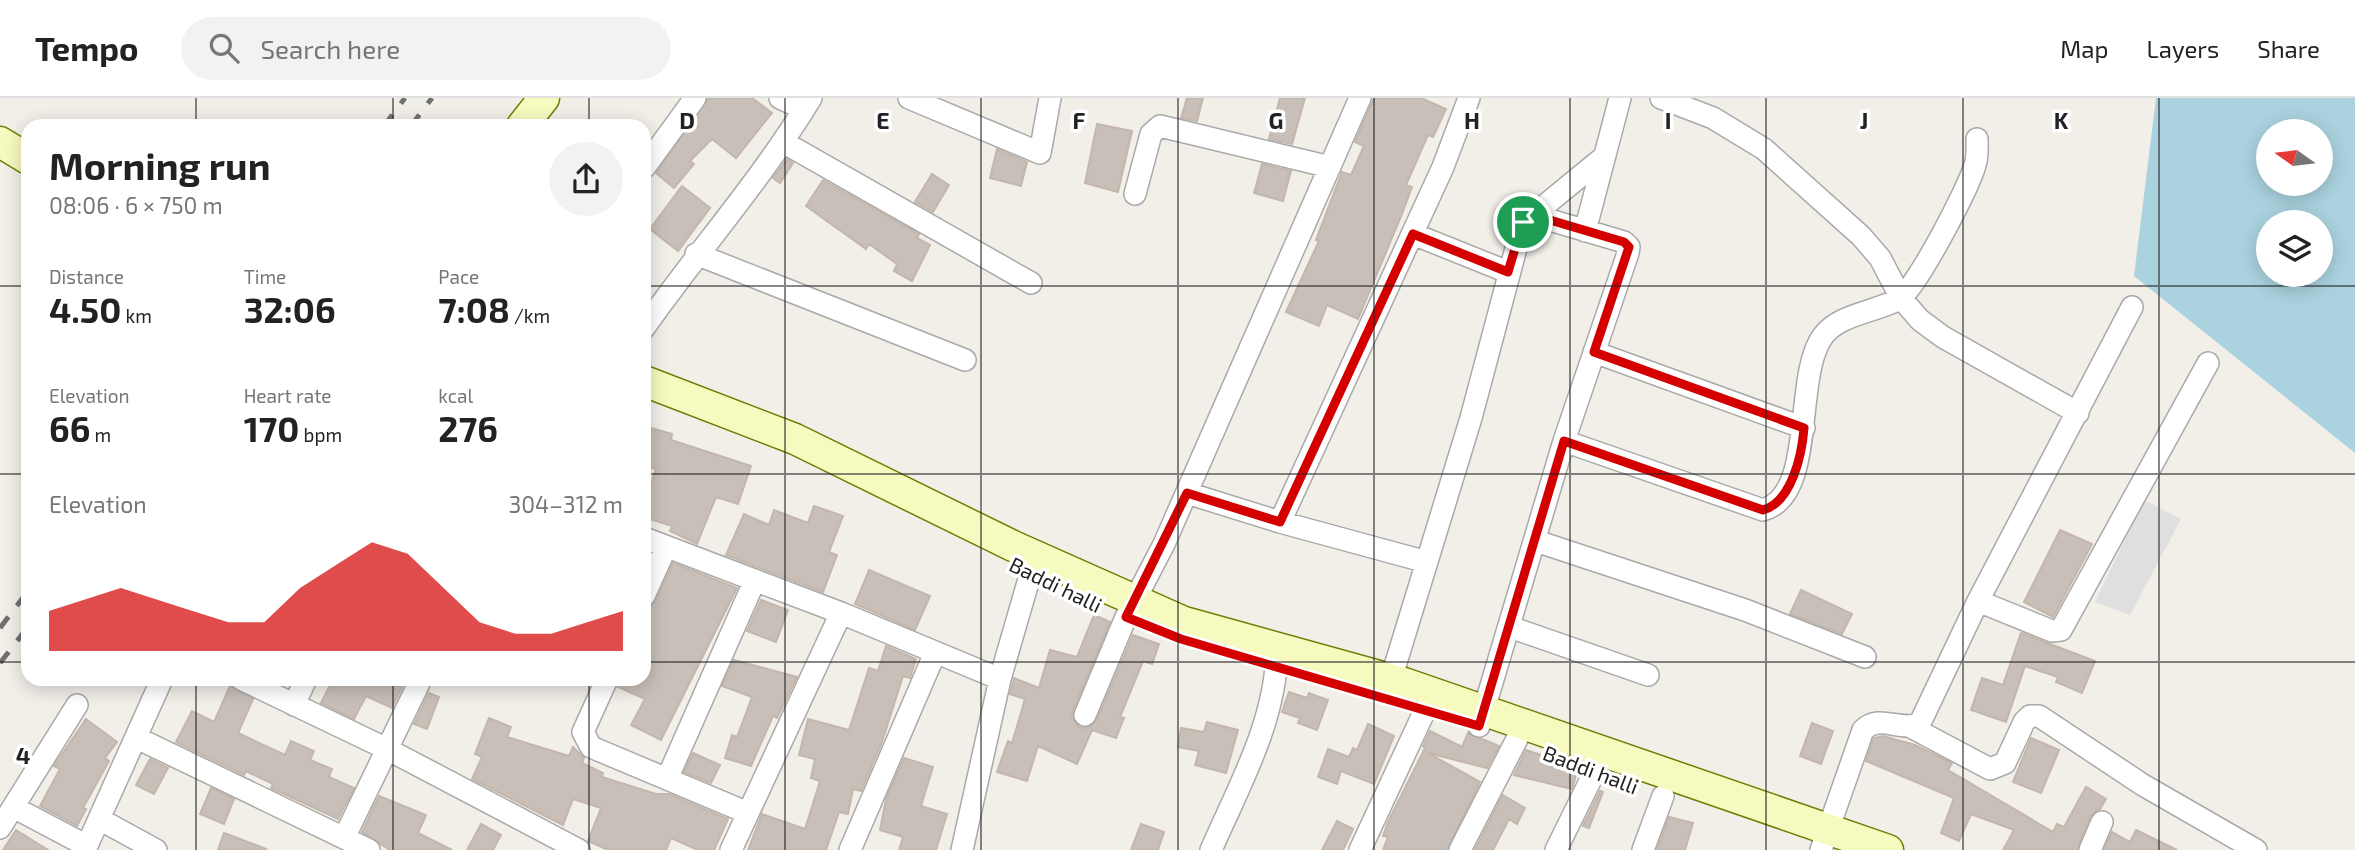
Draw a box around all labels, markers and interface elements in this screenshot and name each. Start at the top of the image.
search box [181,17,671,80]
text: Tempo [35,28,139,68]
icon: search [205,29,243,67]
text: Search here [261,33,400,64]
text: Map [2060,34,2108,63]
text: Layers [2146,34,2219,63]
text: Share [2257,34,2320,63]
text: D [679,106,695,134]
text: E [876,106,890,134]
text: F [1073,106,1086,134]
text: G [1269,106,1283,134]
text: H [1464,106,1480,134]
text: I [1665,106,1671,134]
text: J [1860,106,1868,134]
text: K [2054,106,2069,134]
north arrow [2256,119,2333,196]
map controls [2256,119,2333,287]
text: Morning run [49,142,270,188]
button: share [549,142,623,216]
text: 08:06 · 6 × 750 m [49,191,223,219]
pin [1493,192,1553,252]
icon: arrive [1504,203,1542,241]
button: layers [2256,210,2333,287]
text: Distance [49,265,124,288]
text: Time [244,265,286,288]
text: Pace [438,265,479,288]
text: 4.50 [49,288,121,330]
text: 32:06 [244,288,336,330]
text: 7:08 [438,288,510,330]
text: km [121,304,152,327]
text: /km [510,304,550,327]
text: Elevation [49,384,130,407]
text: Heart rate [244,384,332,407]
text: kcal [438,384,473,407]
text: 66 [49,407,90,449]
text: 170 [244,407,299,449]
text: 276 [438,407,498,449]
text: m [90,423,111,446]
text: bpm [299,423,342,446]
text: Elevation [49,490,147,518]
text: 304–312 m [508,490,623,518]
street label: Baddi halli [1006,551,1106,617]
street label: Baddi halli [1540,739,1642,799]
text: 4 [16,741,30,769]

